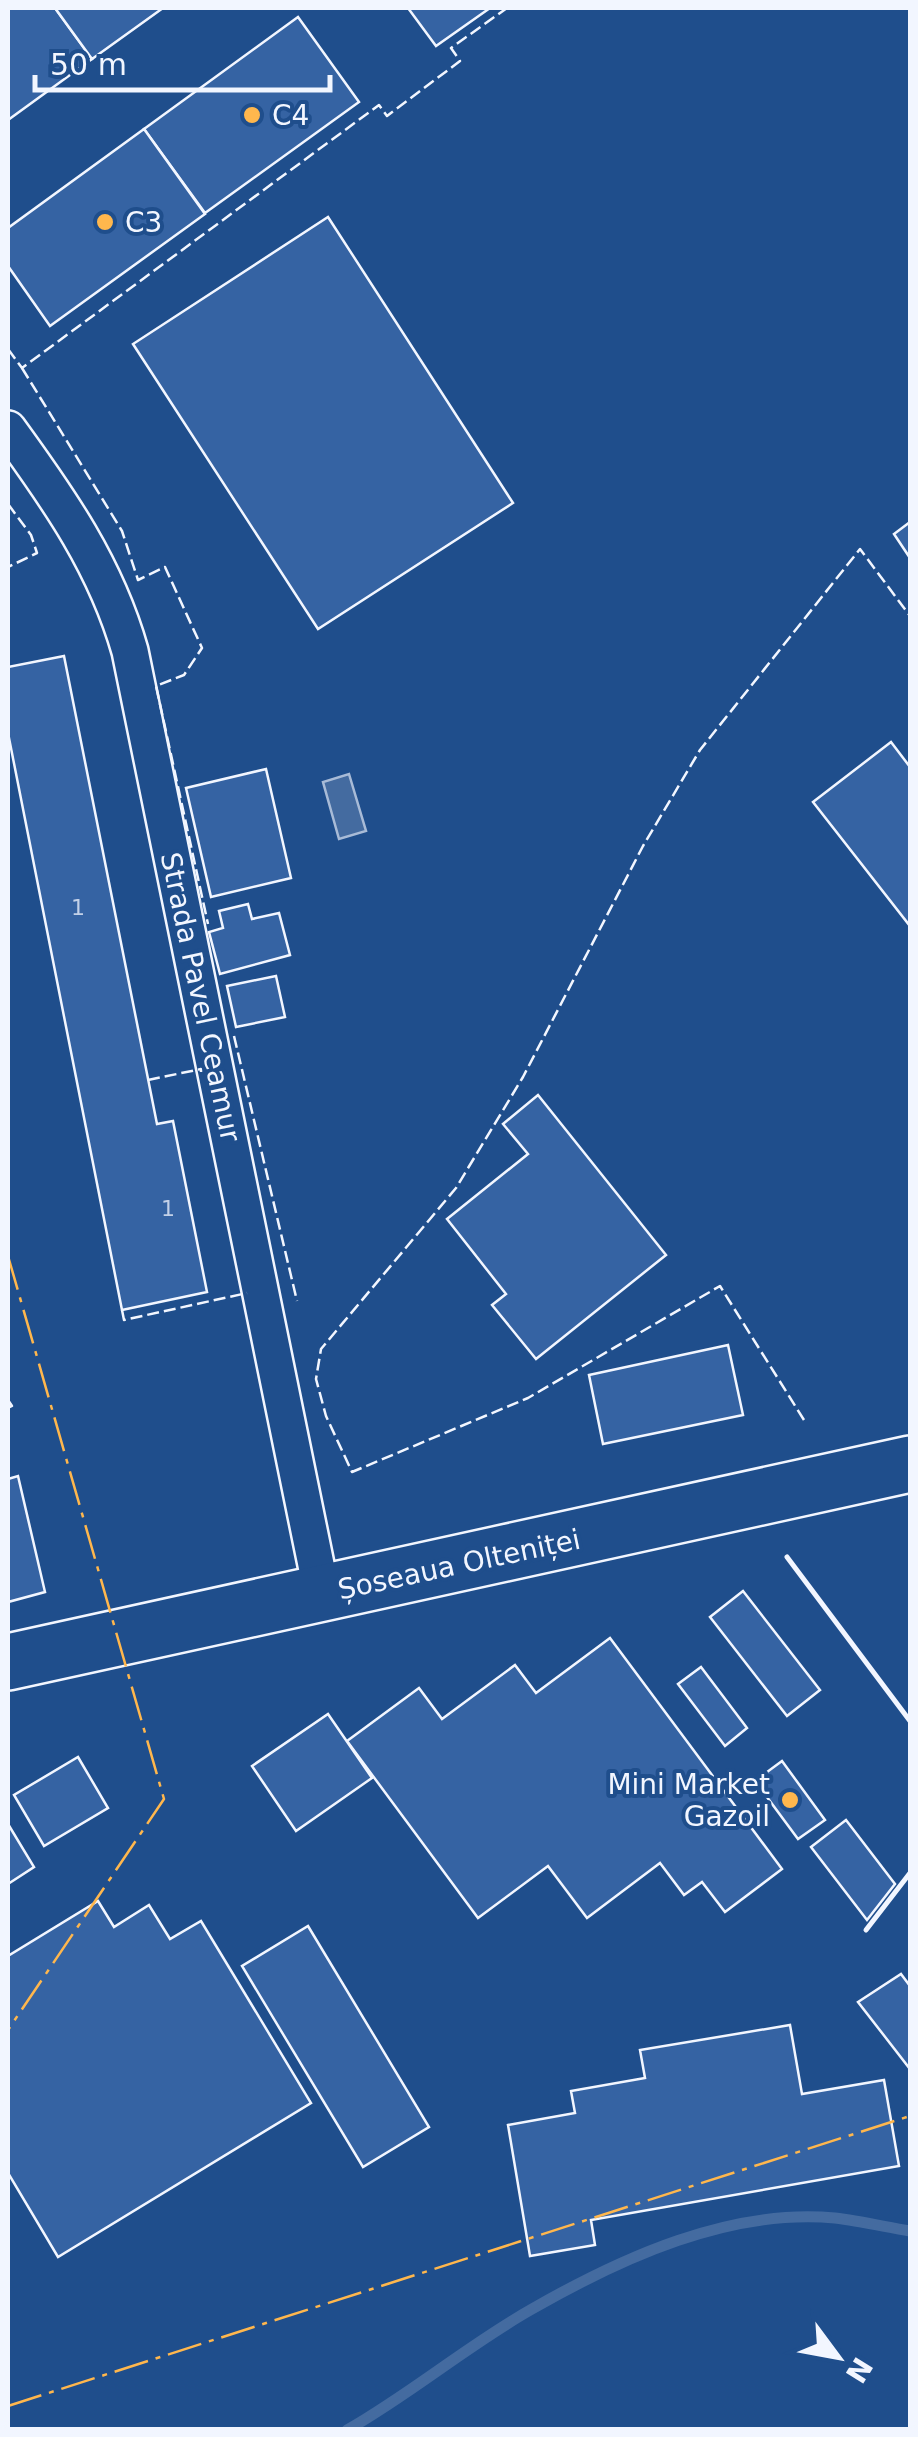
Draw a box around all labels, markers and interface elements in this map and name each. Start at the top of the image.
scale bar [35,30,330,92]
text: 50 m [50,47,127,82]
place label: C4 [272,99,309,132]
marker: C4 [241,104,263,126]
place label: C3 [125,206,162,239]
marker: C3 [94,211,116,233]
street label: Strada Pavel Ceamur [154,849,247,1145]
house number: 1 [71,895,85,920]
house number: 1 [161,1196,175,1221]
street label: Șoseaua Olteniței [335,1523,583,1606]
place label: Mini Market Gazoil [607,1768,770,1833]
marker: Mini Market Gazoil [779,1789,801,1811]
north arrow [788,2307,888,2407]
text: N [839,2351,879,2389]

